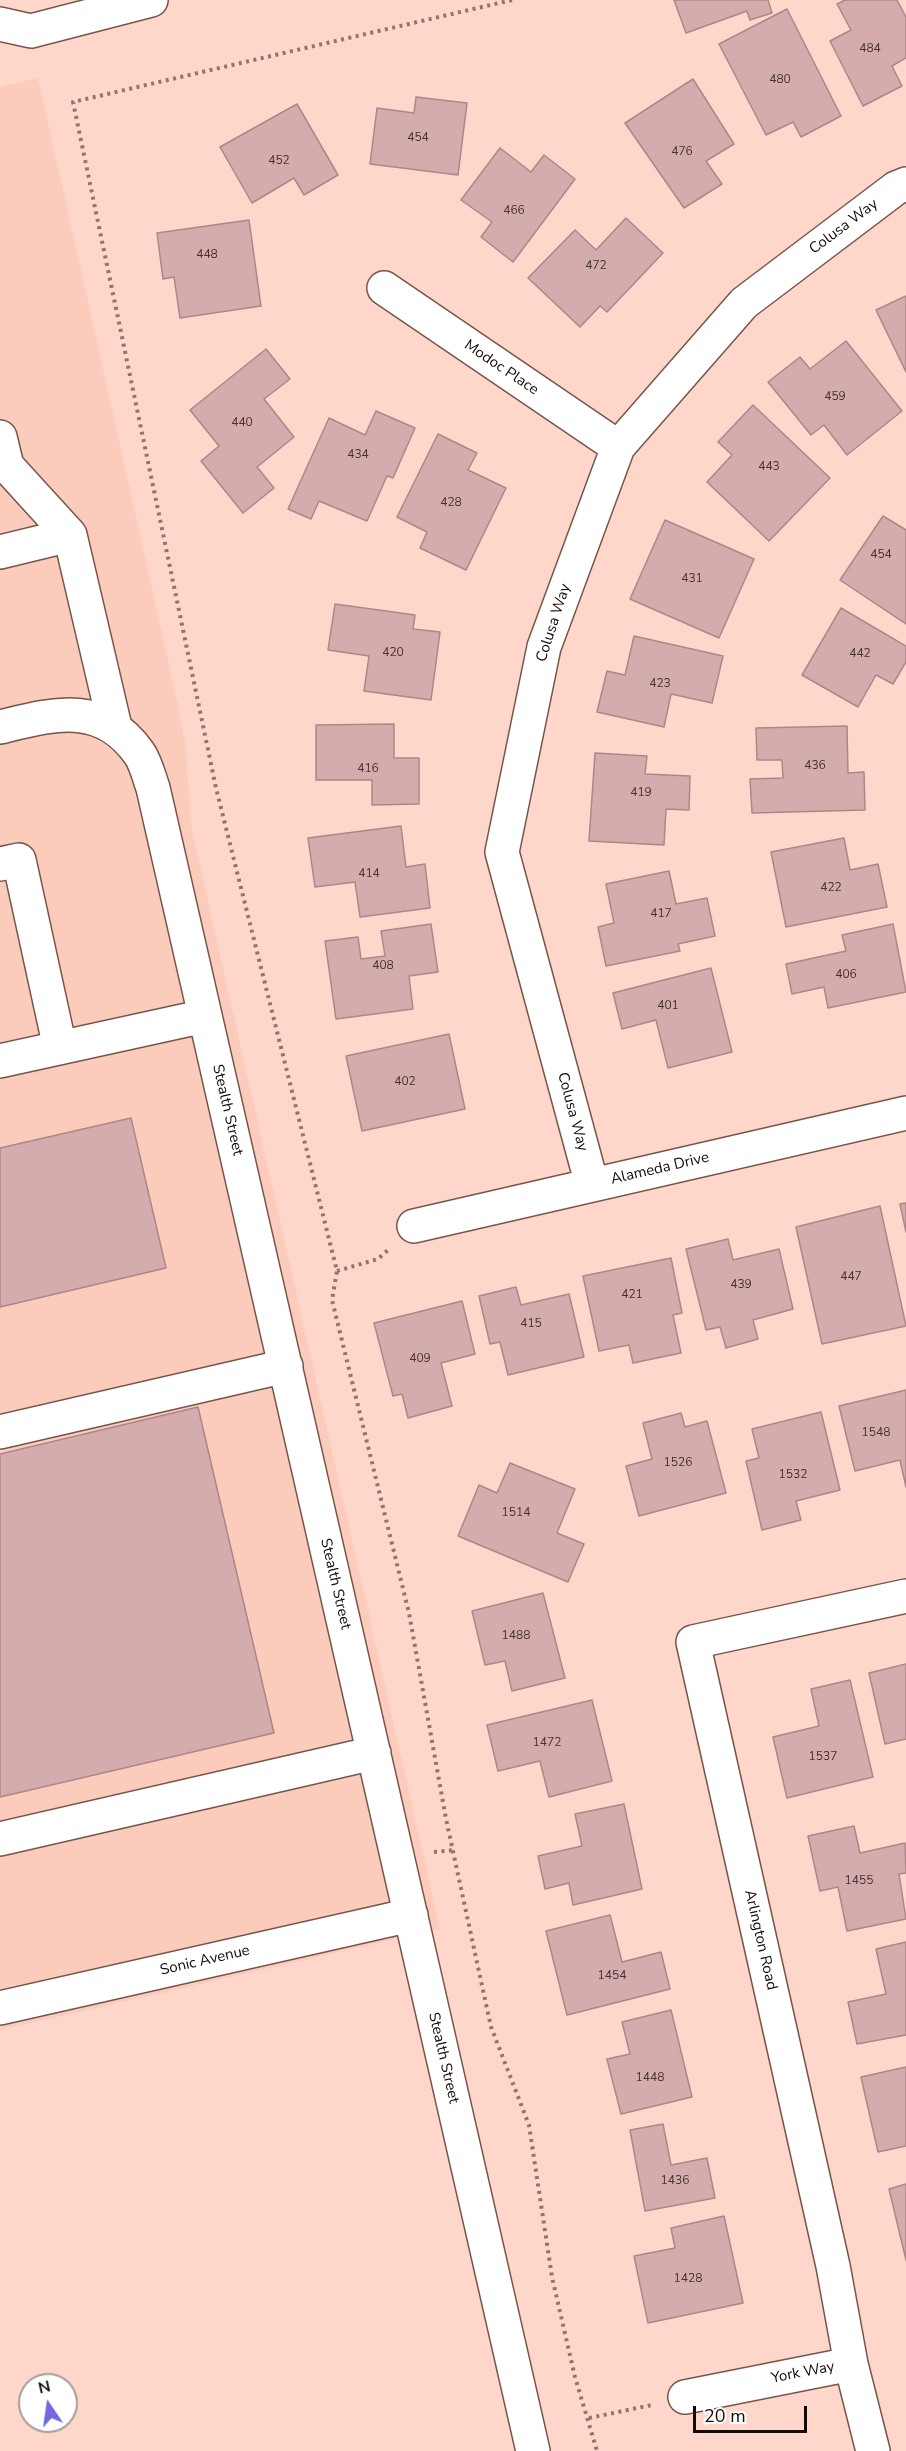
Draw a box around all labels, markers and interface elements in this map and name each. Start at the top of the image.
house number: 484 [859,42,881,56]
house number: 480 [769,73,791,87]
house number: 454 [407,131,429,145]
house number: 476 [671,145,693,159]
house number: 452 [268,154,290,168]
street label: Colusa Way [806,195,882,259]
house number: 466 [503,204,525,218]
house number: 448 [196,248,218,262]
house number: 472 [585,259,607,273]
street label: Modoc Place [460,337,542,399]
house number: 459 [824,390,846,404]
house number: 440 [231,416,253,430]
house number: 434 [347,448,369,462]
house number: 443 [758,460,780,474]
house number: 428 [440,496,462,510]
house number: 454 [870,548,892,562]
house number: 431 [681,572,703,586]
street label: Colusa Way [533,582,575,664]
house number: 420 [382,646,404,660]
house number: 442 [849,647,871,661]
house number: 423 [649,677,671,691]
house number: 436 [804,759,826,773]
house number: 416 [357,762,379,776]
house number: 419 [630,786,652,800]
house number: 414 [358,867,380,881]
house number: 422 [820,881,842,895]
house number: 417 [650,907,672,921]
house number: 408 [372,959,394,973]
house number: 406 [835,968,857,982]
house number: 401 [657,999,679,1013]
street label: Stealth Street [208,1063,246,1157]
street label: Colusa Way [553,1071,591,1153]
house number: 402 [394,1075,416,1089]
street label: Alameda Drive [609,1149,711,1189]
house number: 447 [840,1270,862,1284]
house number: 439 [730,1278,752,1292]
house number: 421 [621,1288,643,1302]
house number: 415 [520,1317,542,1331]
house number: 409 [409,1352,431,1366]
house number: 1548 [862,1426,890,1440]
house number: 1526 [664,1456,692,1470]
house number: 1532 [779,1468,807,1482]
house number: 1514 [502,1506,530,1520]
street label: Stealth Street [316,1537,354,1631]
house number: 1488 [502,1629,530,1643]
house number: 1472 [533,1736,561,1750]
house number: 1537 [809,1750,837,1764]
house number: 1455 [845,1874,873,1888]
street label: Arlington Road [740,1888,780,1992]
street label: Sonic Avenue [158,1942,252,1980]
house number: 1454 [598,1969,626,1983]
street label: Stealth Street [424,2011,462,2105]
house number: 1448 [636,2071,664,2085]
house number: 1436 [661,2174,689,2188]
house number: 1428 [674,2272,702,2286]
street label: York Way [770,2358,836,2388]
north arrow [18,2373,78,2433]
text: N [36,2375,53,2399]
scale bar [696,2394,810,2432]
text: 20 m [704,2404,746,2428]

